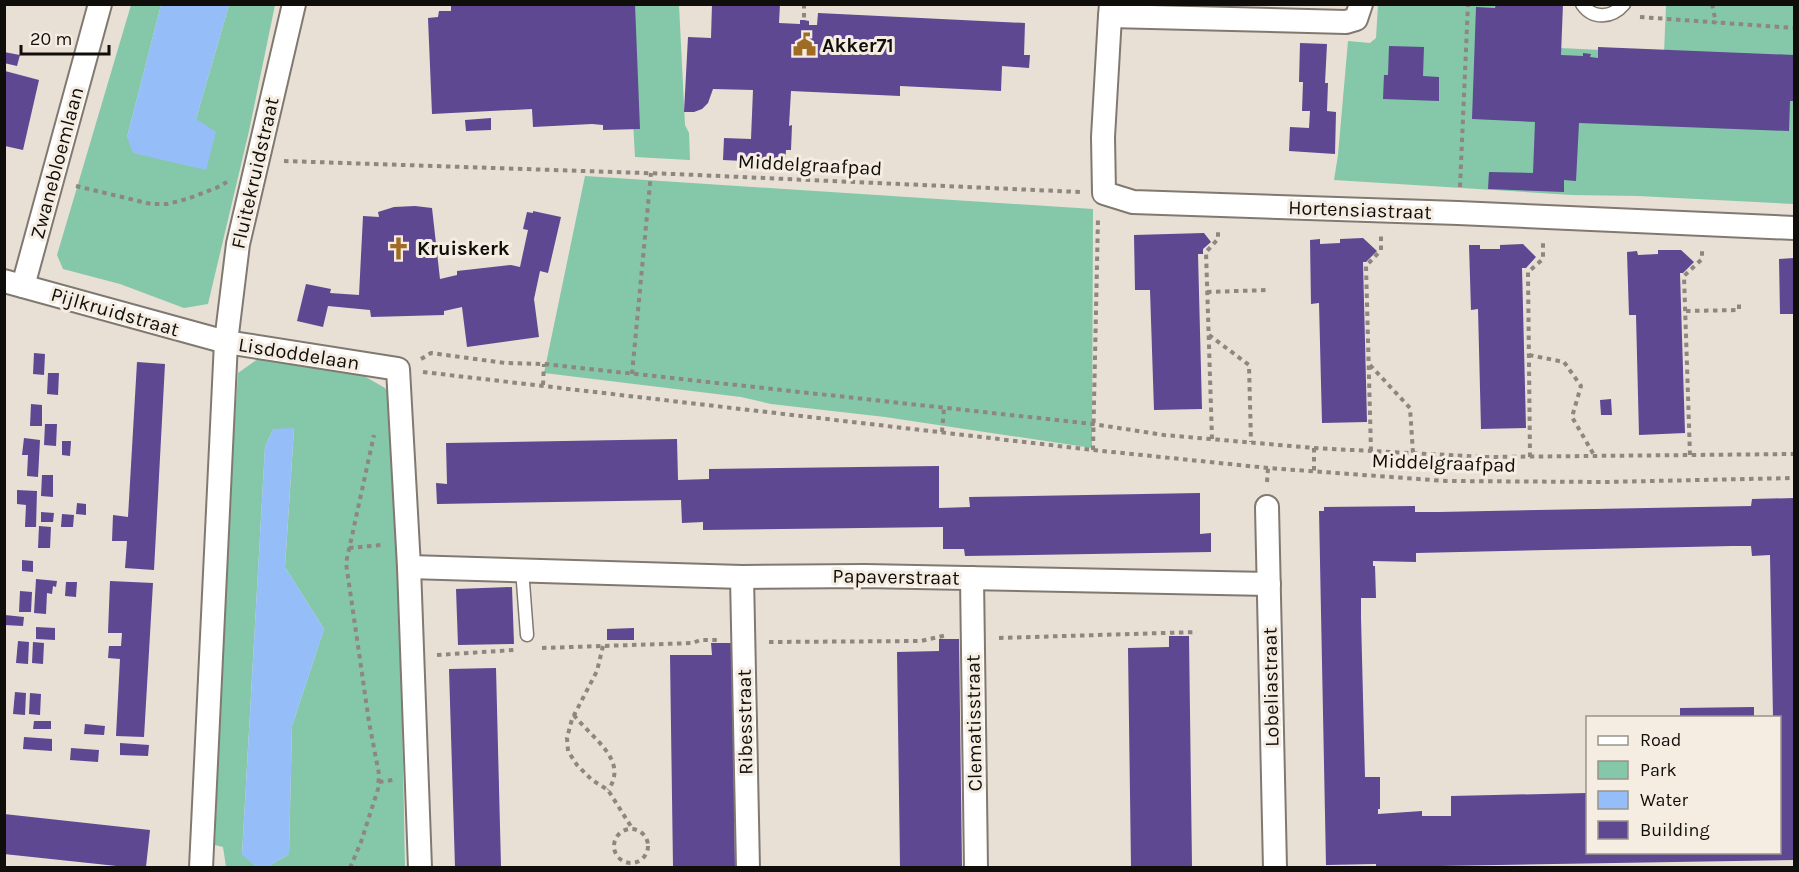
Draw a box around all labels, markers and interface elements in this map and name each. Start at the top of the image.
scale bar [21,18,110,56]
text: 20 m [30,28,72,50]
public building icon: Akker71 [791,32,817,58]
place label: Akker71 [822,34,894,57]
street label: Zwanebloemlaan [26,84,88,242]
street label: Fluitekruidstraat [226,94,284,251]
street label: Middelgraafpad [737,150,883,180]
street label: Hortensiastraat [1288,196,1433,224]
church icon: Kruiskerk [386,235,412,261]
place label: Kruiskerk [417,237,510,260]
street label: Pijlkruidstraat [48,283,182,341]
street label: Lisdoddelaan [237,333,361,375]
street label: Middelgraafpad [1371,449,1517,477]
street label: Papaverstraat [832,564,960,590]
street label: Lobeliastraat [1258,626,1284,747]
street label: Clematisstraat [961,654,987,792]
street label: Ribesstraat [733,669,757,775]
legend [1586,716,1781,854]
text: Road [1640,729,1681,751]
text: Park [1640,759,1677,781]
text: Water [1640,789,1688,811]
text: Building [1640,819,1710,841]

